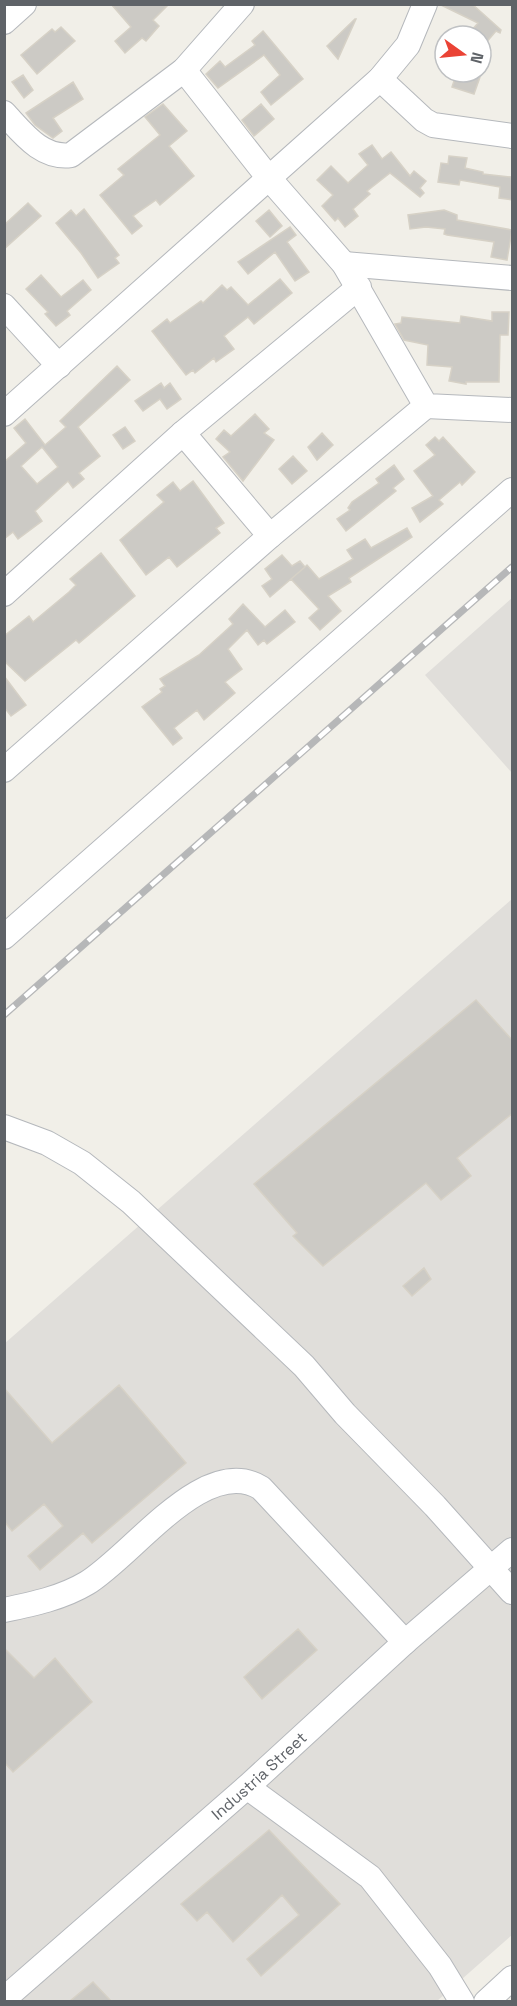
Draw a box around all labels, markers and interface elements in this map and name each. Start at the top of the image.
north arrow [433,24,493,84]
text: N [465,50,489,66]
street label: Industria Street [207,1727,311,1824]

